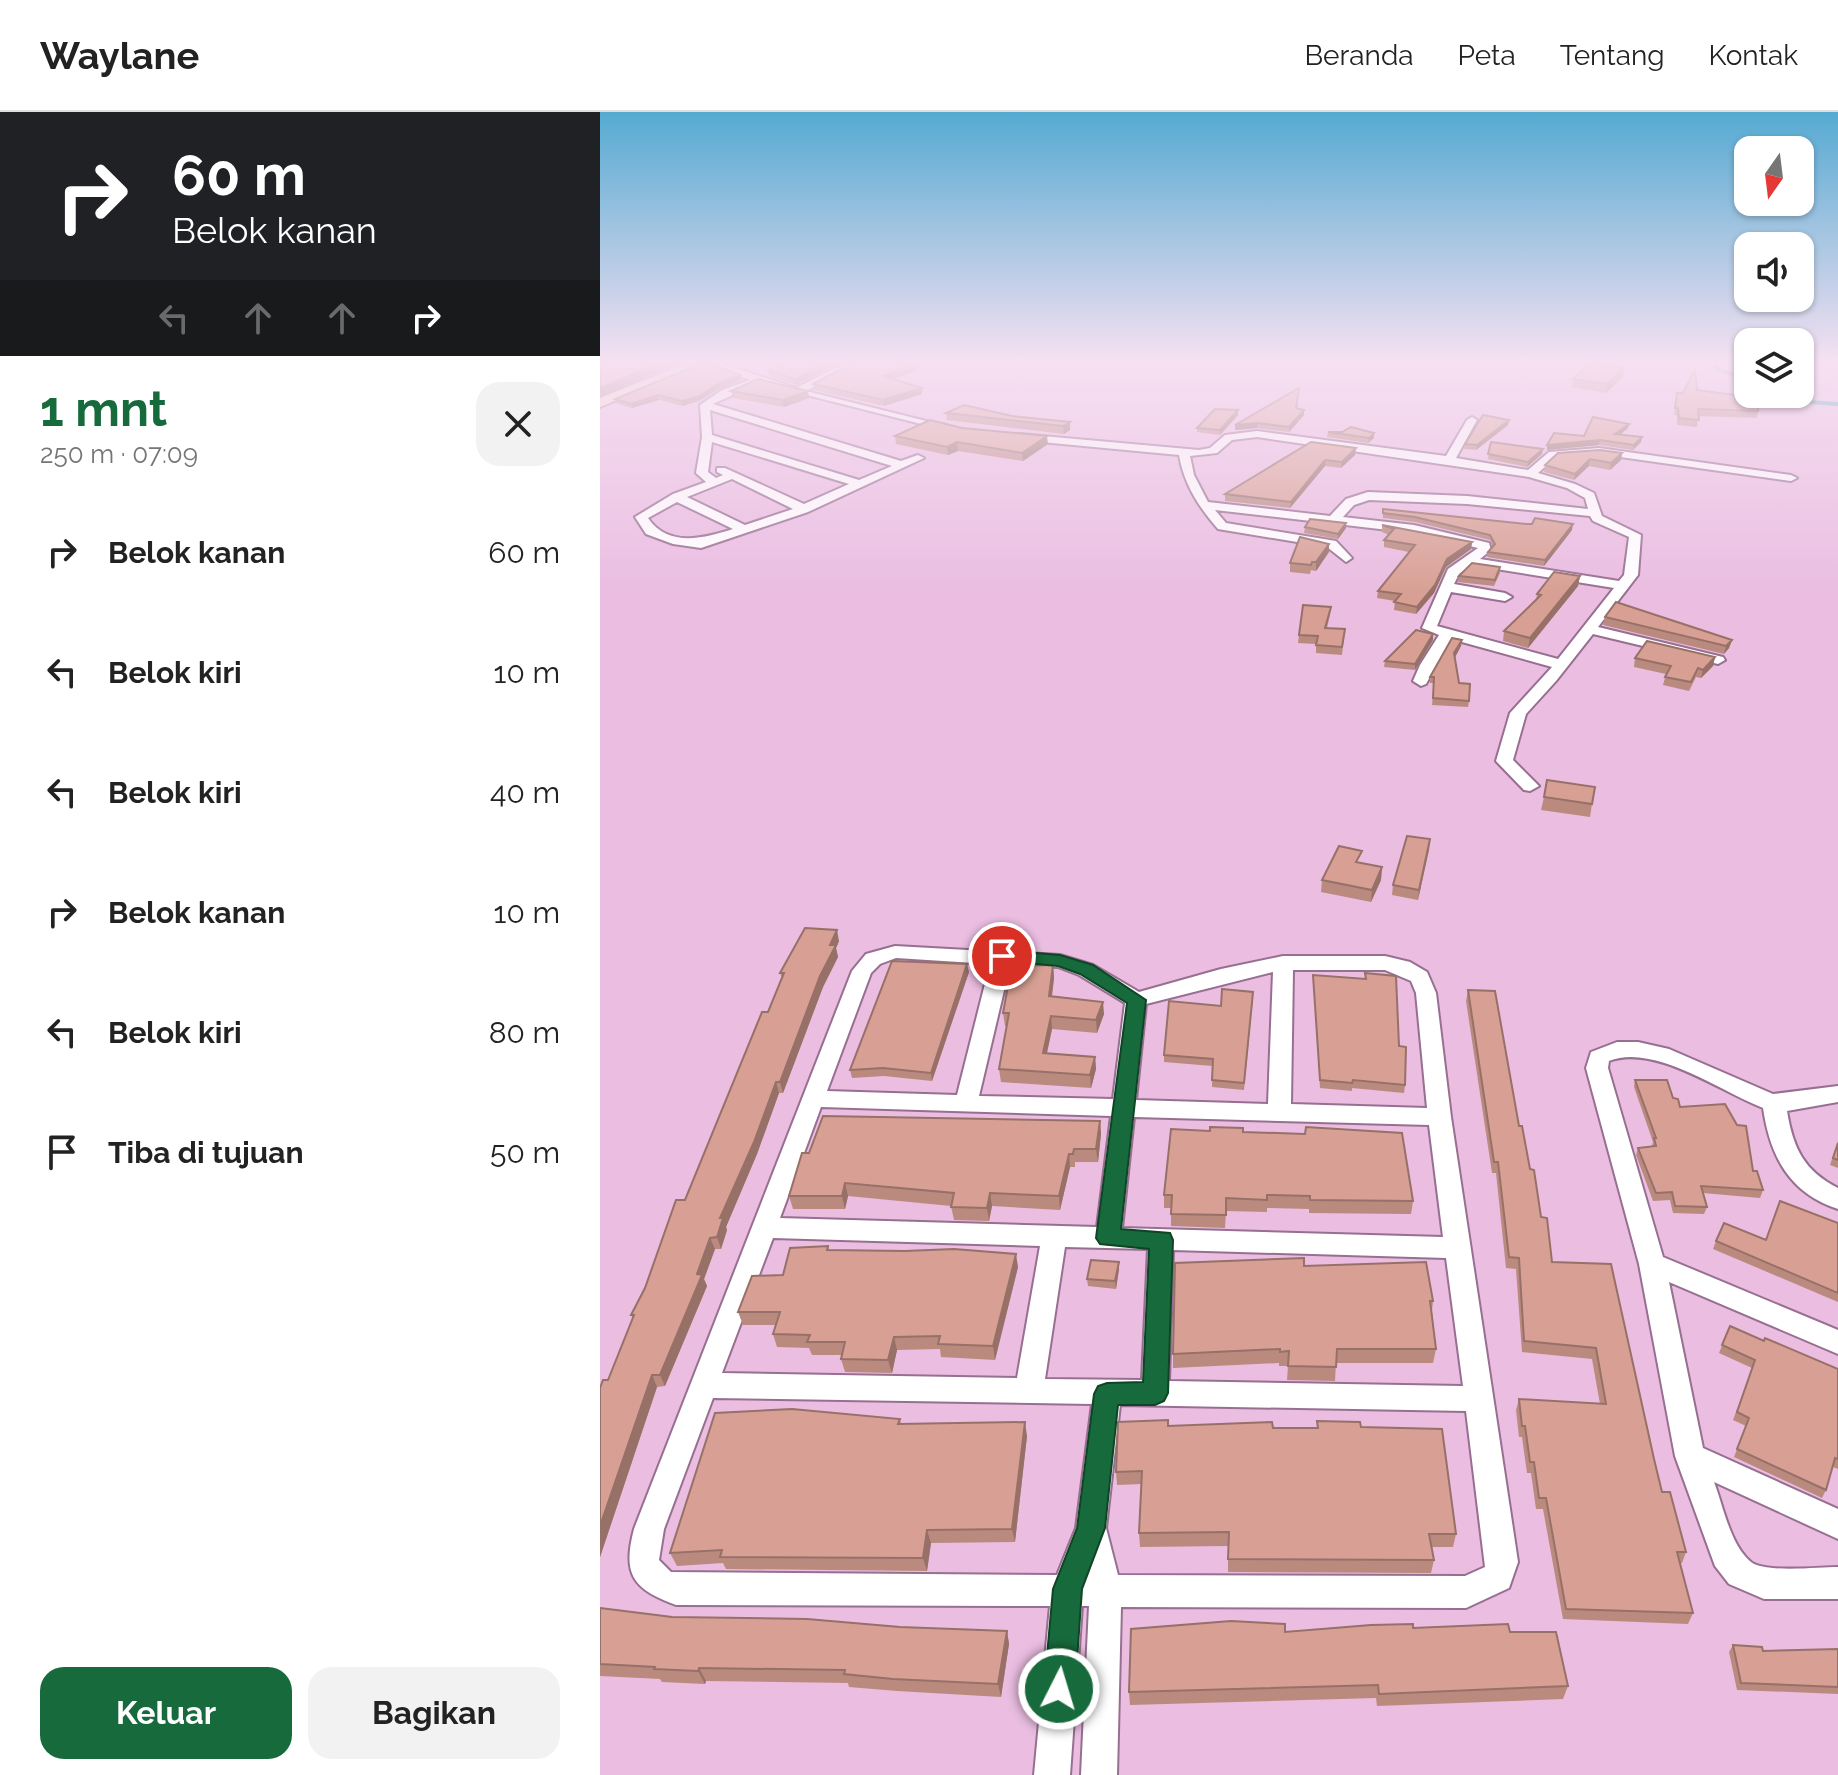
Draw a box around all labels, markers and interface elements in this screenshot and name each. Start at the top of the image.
text: Waylane [40,33,199,78]
text: Beranda [1304,39,1414,72]
text: Peta [1458,39,1516,72]
text: Tentang [1560,39,1665,72]
text: Kontak [1709,39,1798,72]
north arrow [1734,136,1814,216]
map controls [1734,136,1814,408]
text: 60 m [172,142,306,208]
icon: right [40,144,144,248]
text: Belok kanan [172,209,377,251]
button: sound [1734,232,1814,312]
icon: left [152,296,196,340]
icon: ahead [236,296,280,340]
icon: ahead [320,296,364,340]
icon: right [404,296,448,340]
button: layers [1734,328,1814,408]
text: 1 mnt [40,381,167,437]
button: close [476,382,560,466]
text: 250 m · 07:09 [40,439,198,469]
icon: right [40,530,84,574]
text: Belok kanan [108,535,285,570]
text: 60 m [488,535,560,570]
icon: left [40,650,84,694]
text: Belok kiri [108,655,242,690]
text: 10 m [494,655,560,690]
icon: left [40,770,84,814]
text: Belok kiri [108,775,242,810]
text: 40 m [490,775,560,810]
icon: right [40,890,84,934]
text: Belok kanan [108,895,285,930]
text: 10 m [494,895,560,930]
pin [968,922,1036,990]
icon: arrive [980,934,1024,978]
icon: left [40,1010,84,1054]
text: Belok kiri [108,1015,242,1050]
text: 80 m [489,1015,560,1050]
icon: arrive [40,1130,84,1174]
text: Tiba di tujuan [108,1135,304,1170]
text: 50 m [490,1135,560,1170]
position arrow [1017,1647,1101,1731]
button: Keluar [40,1667,292,1759]
button: Bagikan [308,1667,560,1759]

